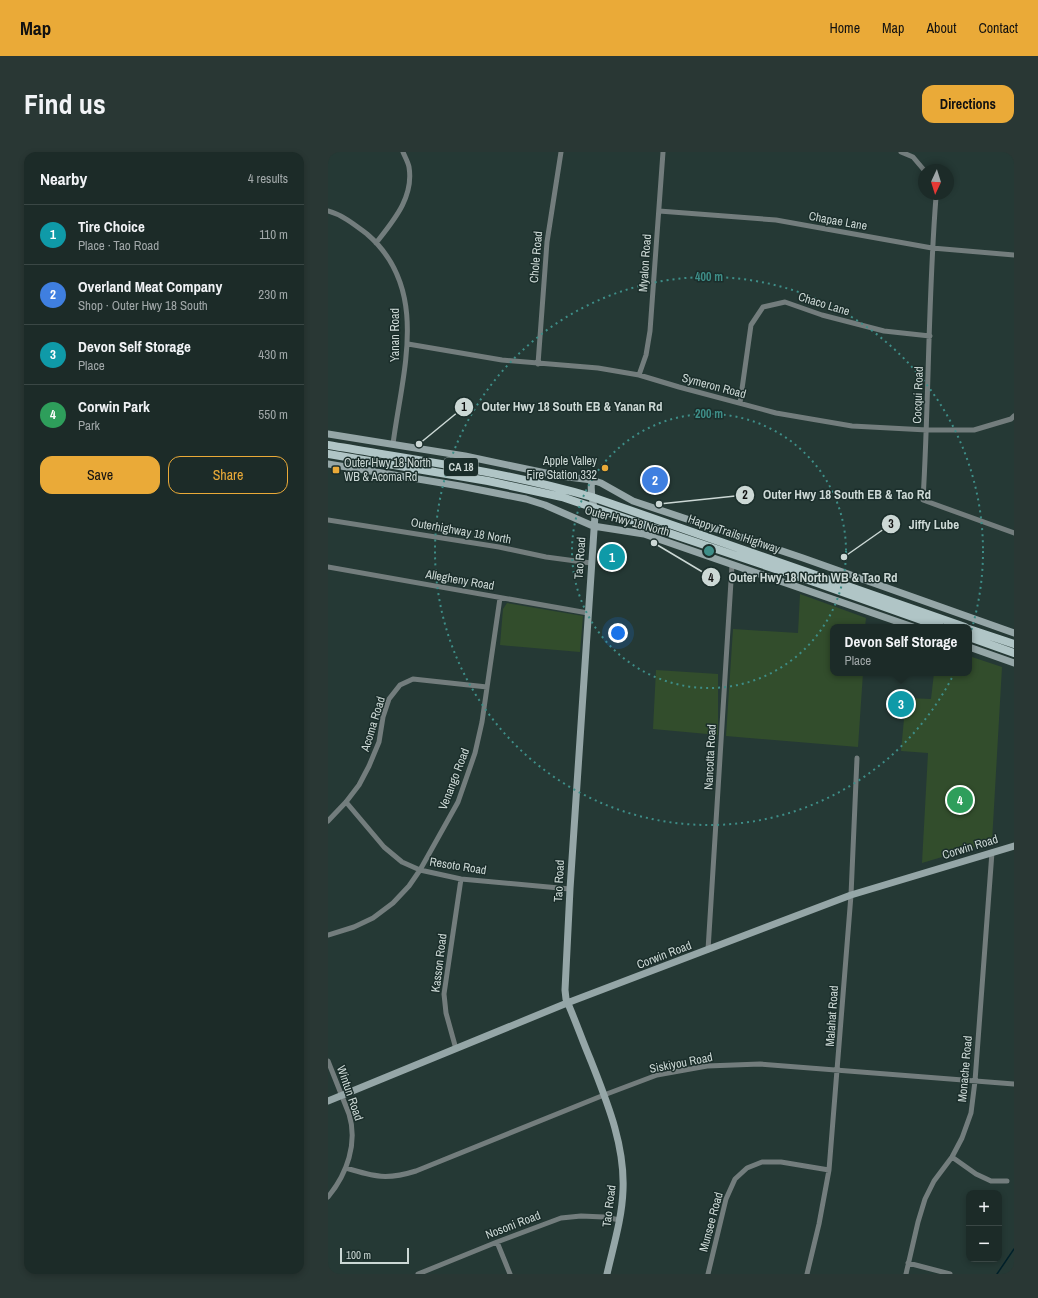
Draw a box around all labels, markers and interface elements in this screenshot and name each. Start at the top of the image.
text: Map [20,15,51,41]
text: Home [829,19,860,37]
text: Map [882,19,904,37]
text: About [926,19,956,37]
text: Contact [978,19,1018,37]
text: Find us [24,85,106,123]
button: Directions [922,85,1014,123]
north arrow [918,164,954,200]
text: Nearby [40,167,87,190]
text: 4 results [248,170,288,187]
street label: Chapae Lane [808,208,868,234]
text: Tire Choice [78,216,145,237]
text: 1 [50,226,56,243]
text: 110 m [259,226,288,243]
street label: Chole Road [526,230,546,284]
street label: Myalon Road [635,234,655,292]
text: Place · Tao Road [78,237,159,254]
text: 400 m [695,269,723,285]
text: Overland Meat Company [78,276,222,297]
text: 2 [50,286,56,303]
text: 230 m [258,286,288,303]
street label: Chaco Lane [796,289,852,319]
text: Shop · Outer Hwy 18 South [78,297,208,314]
street label: Yanan Road [387,308,403,362]
text: Devon Self Storage [78,336,191,357]
text: 3 [50,346,56,363]
text: 430 m [258,346,288,363]
text: Place [78,357,105,374]
street label: Cocqui Road [909,366,927,424]
street label: Symeron Road [680,370,748,402]
callout: Outer Hwy 18 South EB & Yanan Rd [454,394,671,419]
text: Corwin Park [78,396,150,417]
text: Outer Hwy 18 South EB & Yanan Rd [481,398,663,415]
text: 1 [461,399,467,415]
text: 4 [50,406,56,423]
text: 550 m [258,406,288,423]
text: 200 m [695,406,723,422]
text: Park [78,417,100,434]
place label: Apple Valley Fire Station 332 [526,453,597,483]
place label: Outer Hwy 18 North WB & Acoma Rd [344,455,431,485]
button: Save [40,456,160,494]
button: Share [168,456,288,494]
road number: CA 18 [444,458,478,476]
marker: Apple Valley Fire Station 332 [600,463,610,473]
marker: Outer Hwy 18 North WB & Acoma Rd [331,465,341,475]
pin: 2 [642,465,668,495]
callout: Outer Hwy 18 South EB & Tao Rd [735,482,939,507]
text: Outer Hwy 18 South EB & Tao Rd [763,486,931,503]
text: 2 [742,487,748,503]
street label: Outer Hwy 18 North [583,502,671,540]
street label: Happy Trails Highway [686,511,782,557]
callout: Jiffy Lube [881,512,967,537]
street label: Outerhighway 18 North [410,514,512,548]
text: 3 [888,516,894,532]
text: Jiffy Lube [909,516,959,533]
street label: Tao Road [571,536,589,580]
pin: 1 [599,542,625,572]
centre of rings [702,544,716,558]
callout: Outer Hwy 18 North WB & Tao Rd [701,565,906,590]
street label: Allegheny Road [423,566,496,594]
text: Outer Hwy 18 North WB & Tao Rd [728,569,898,586]
text: 4 [708,570,714,586]
your location [608,623,628,643]
popup [830,624,972,676]
text: Devon Self Storage [845,631,957,652]
text: Place [845,652,871,669]
pin: 3 [888,689,914,719]
street label: Acoma Road [357,694,389,754]
street label: Nancotta Road [700,724,720,790]
street label: Venango Road [435,746,473,812]
pin: 4 [947,785,973,815]
street label: Corwin Road [940,831,1000,863]
street label: Resoto Road [428,854,488,878]
street label: Tao Road [550,859,568,903]
street label: Kasson Road [427,933,451,993]
street label: Corwin Road [634,937,694,973]
street label: Malahat Road [822,985,842,1047]
street label: Monache Road [954,1035,976,1103]
street label: Siskiyou Road [648,1049,714,1077]
street label: Wintun Road [333,1063,367,1123]
street label: Tao Road [598,1184,620,1228]
street label: Munsee Road [695,1190,727,1254]
map controls [966,1190,1002,1262]
button: + [966,1190,1002,1226]
street label: Nosoni Road [483,1207,543,1243]
button: − [966,1226,1002,1262]
scale bar [340,1246,409,1265]
text: 100 m [346,1248,371,1262]

